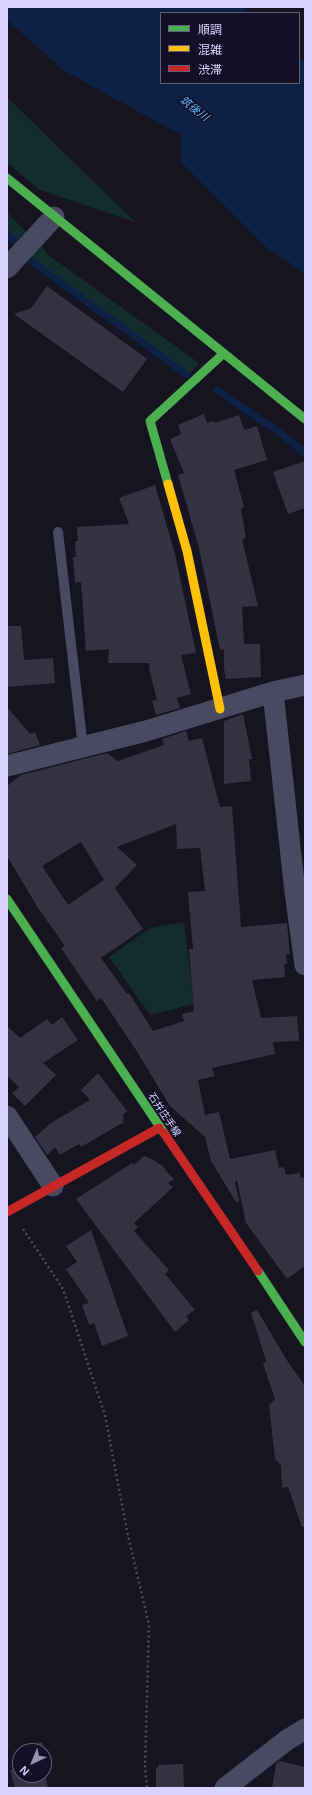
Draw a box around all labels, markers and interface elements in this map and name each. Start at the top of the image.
legend [160,12,300,84]
text: 順調 [198,23,222,37]
text: 混雑 [198,43,222,57]
text: 渋滞 [198,63,222,77]
water label: 筑後川 [177,94,211,124]
street label: 石井庄手線 [145,1091,183,1139]
north arrow [12,1743,52,1783]
text: N [17,1764,31,1778]

